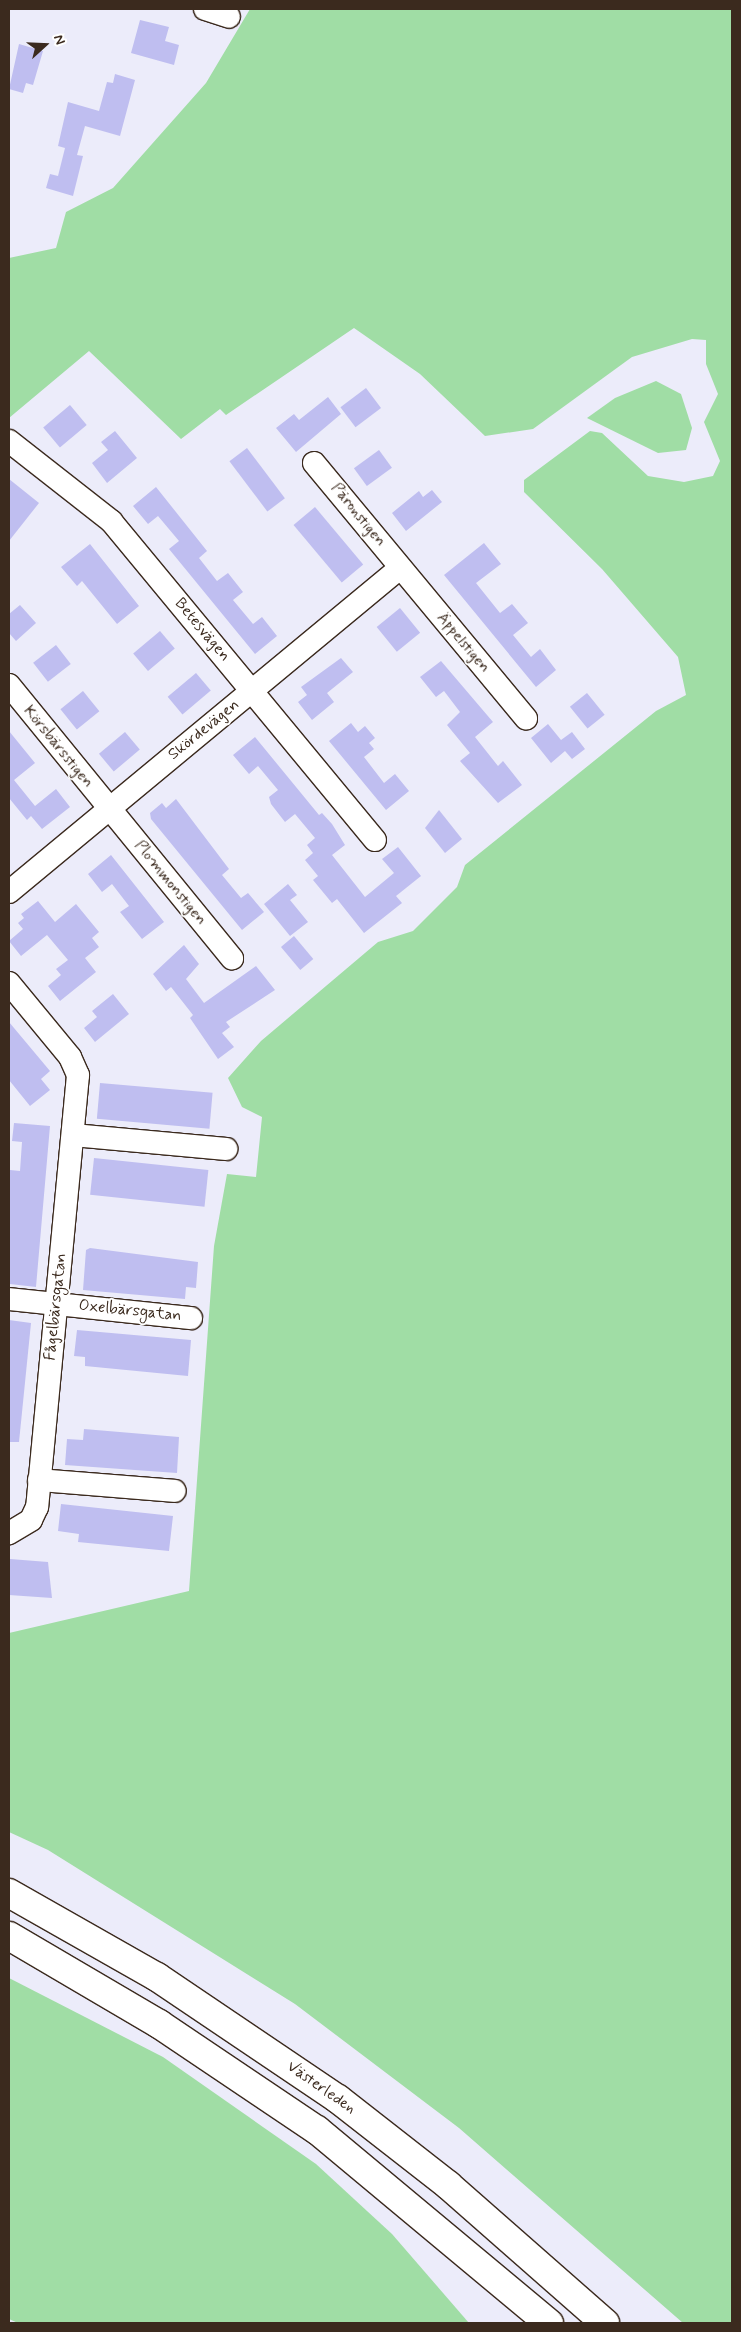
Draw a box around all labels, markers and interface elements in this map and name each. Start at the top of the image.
north arrow [20,20,70,70]
text: N [49,32,69,47]
street label: Päronstigen [326,479,390,551]
street label: Betesvägen [170,594,234,666]
street label: Äppelstigen [432,609,494,677]
street label: Skördevägen [165,696,243,764]
street label: Körsbärsstigen [19,702,97,792]
street label: Plommonstigen [130,837,210,929]
street label: Fågelbärsgatan [41,1252,71,1362]
street label: Oxelbärsgatan [78,1296,182,1326]
street label: Västerleden [283,2057,359,2119]

